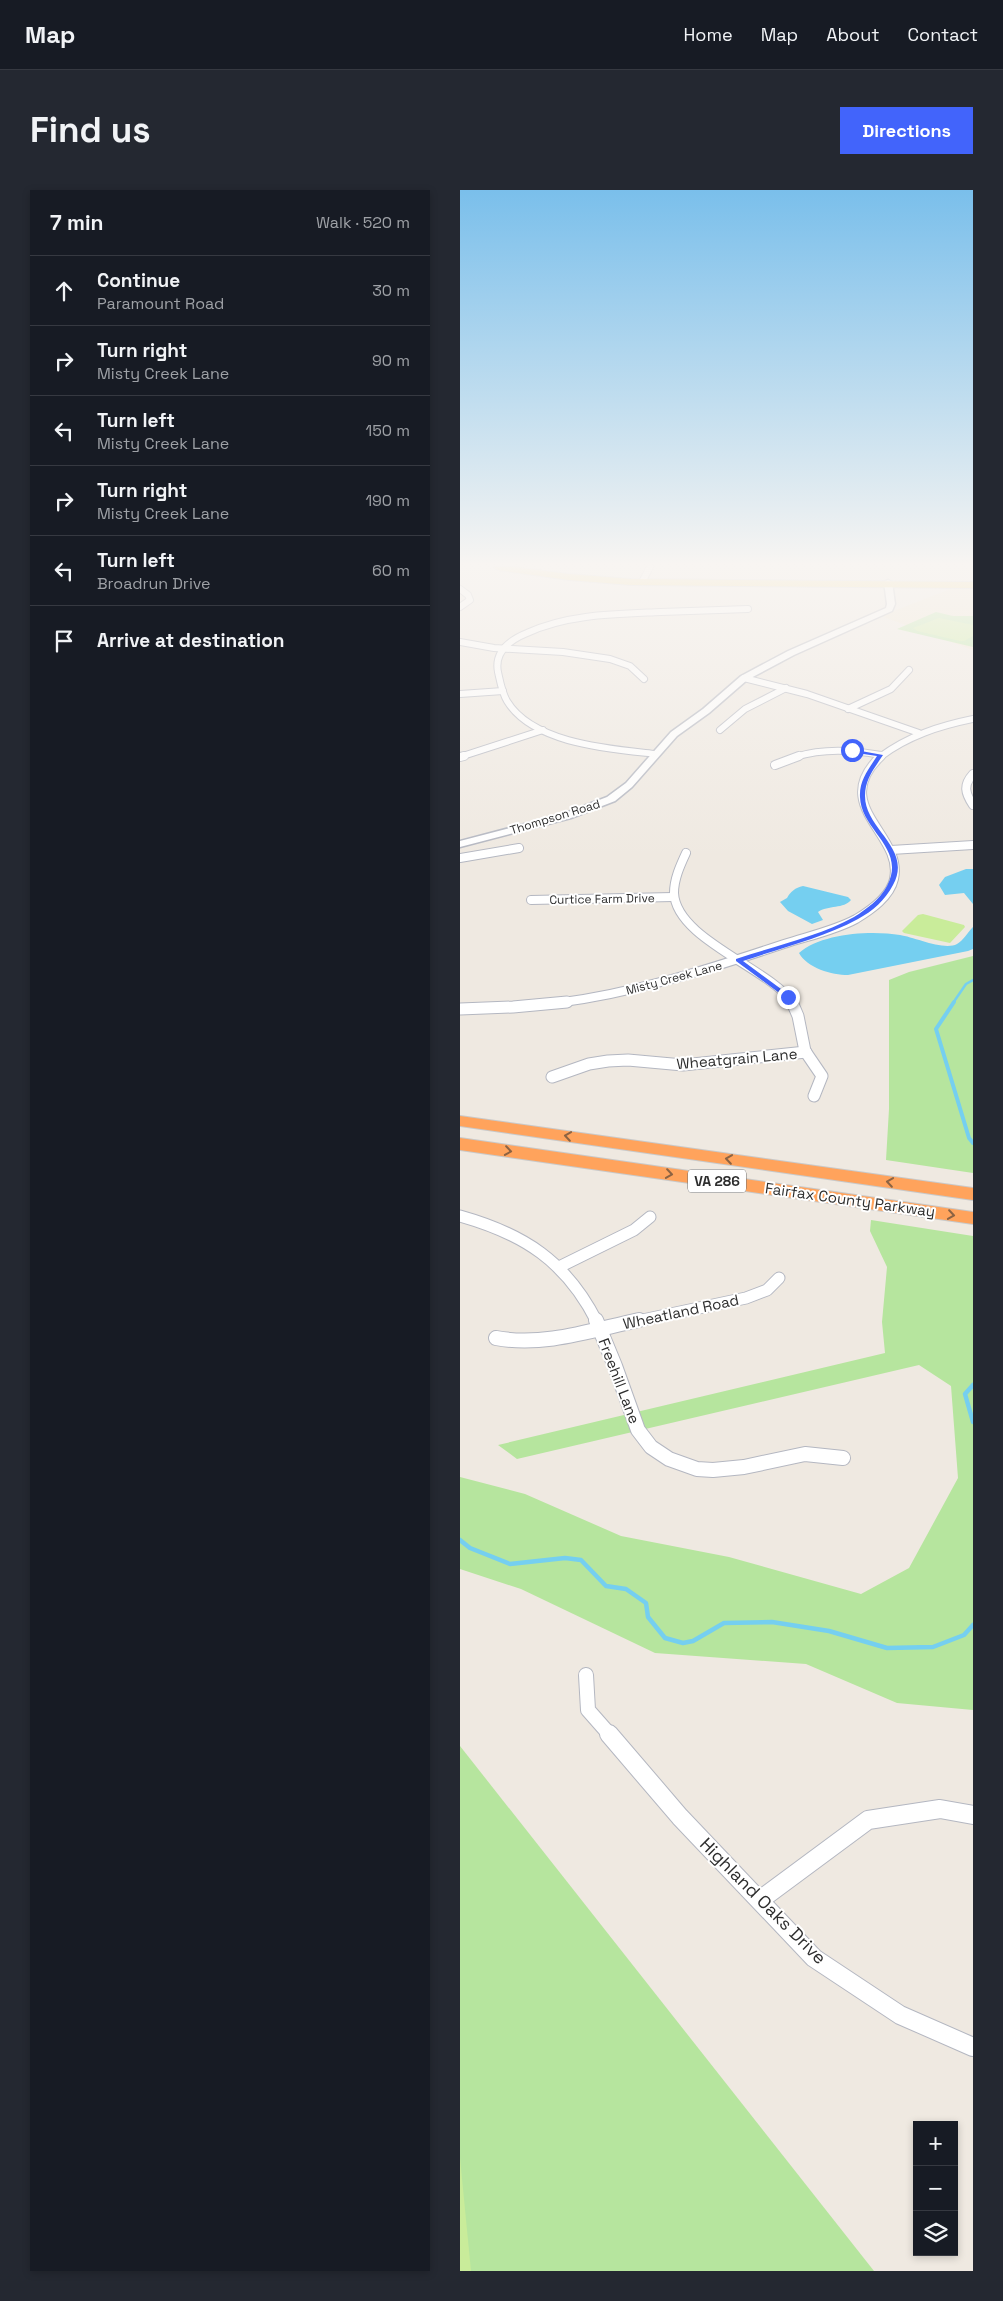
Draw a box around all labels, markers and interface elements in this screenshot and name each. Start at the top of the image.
text: Map [25,19,75,50]
text: Home [684,23,733,46]
text: Map [761,23,798,46]
text: About [826,23,880,46]
text: Contact [908,23,978,46]
button: Directions [840,107,973,154]
text: Find us [30,108,151,152]
text: 7 min [50,209,103,236]
text: Walk · 520 m [316,212,410,233]
text: Continue [97,268,180,293]
icon: ahead [50,277,78,305]
text: 30 m [372,280,410,301]
text: Paramount Road [97,293,224,314]
text: Turn right [97,338,187,363]
icon: right [50,347,78,375]
text: 90 m [372,350,410,371]
text: Misty Creek Lane [97,363,229,384]
text: Turn left [97,408,175,433]
icon: left [50,417,78,445]
text: 150 m [366,420,410,441]
text: Misty Creek Lane [97,433,229,454]
text: Turn right [97,478,187,503]
icon: right [50,487,78,515]
text: 190 m [365,490,410,511]
text: Misty Creek Lane [97,503,229,524]
text: Turn left [97,548,175,573]
icon: left [50,557,78,585]
text: 60 m [372,560,410,581]
text: Broadrun Drive [97,573,211,594]
icon: arrive [50,627,78,655]
text: Arrive at destination [97,628,285,653]
route start [841,739,864,762]
street label: Thompson Road [508,796,602,838]
street label: Curtice Farm Drive [549,890,655,908]
street label: Misty Creek Lane [624,957,724,999]
route end [777,986,800,1009]
street label: Wheatgrain Lane [676,1044,798,1073]
one-way arrow [564,1131,572,1142]
one-way arrow [504,1145,513,1155]
one-way arrow [725,1154,733,1165]
one-way arrow [665,1168,673,1179]
road number: VA 286 [688,1169,746,1192]
street label: Fairfax County Parkway [764,1178,936,1221]
one-way arrow [886,1178,894,1188]
one-way arrow [947,1209,955,1220]
street label: Wheatland Road [621,1290,741,1333]
street label: Freehill Lane [594,1335,645,1426]
street label: Highland Oaks Drive [695,1832,832,1969]
map controls [913,2121,958,2256]
button: + [913,2121,958,2166]
button: − [913,2166,958,2211]
button: layers [913,2211,958,2256]

